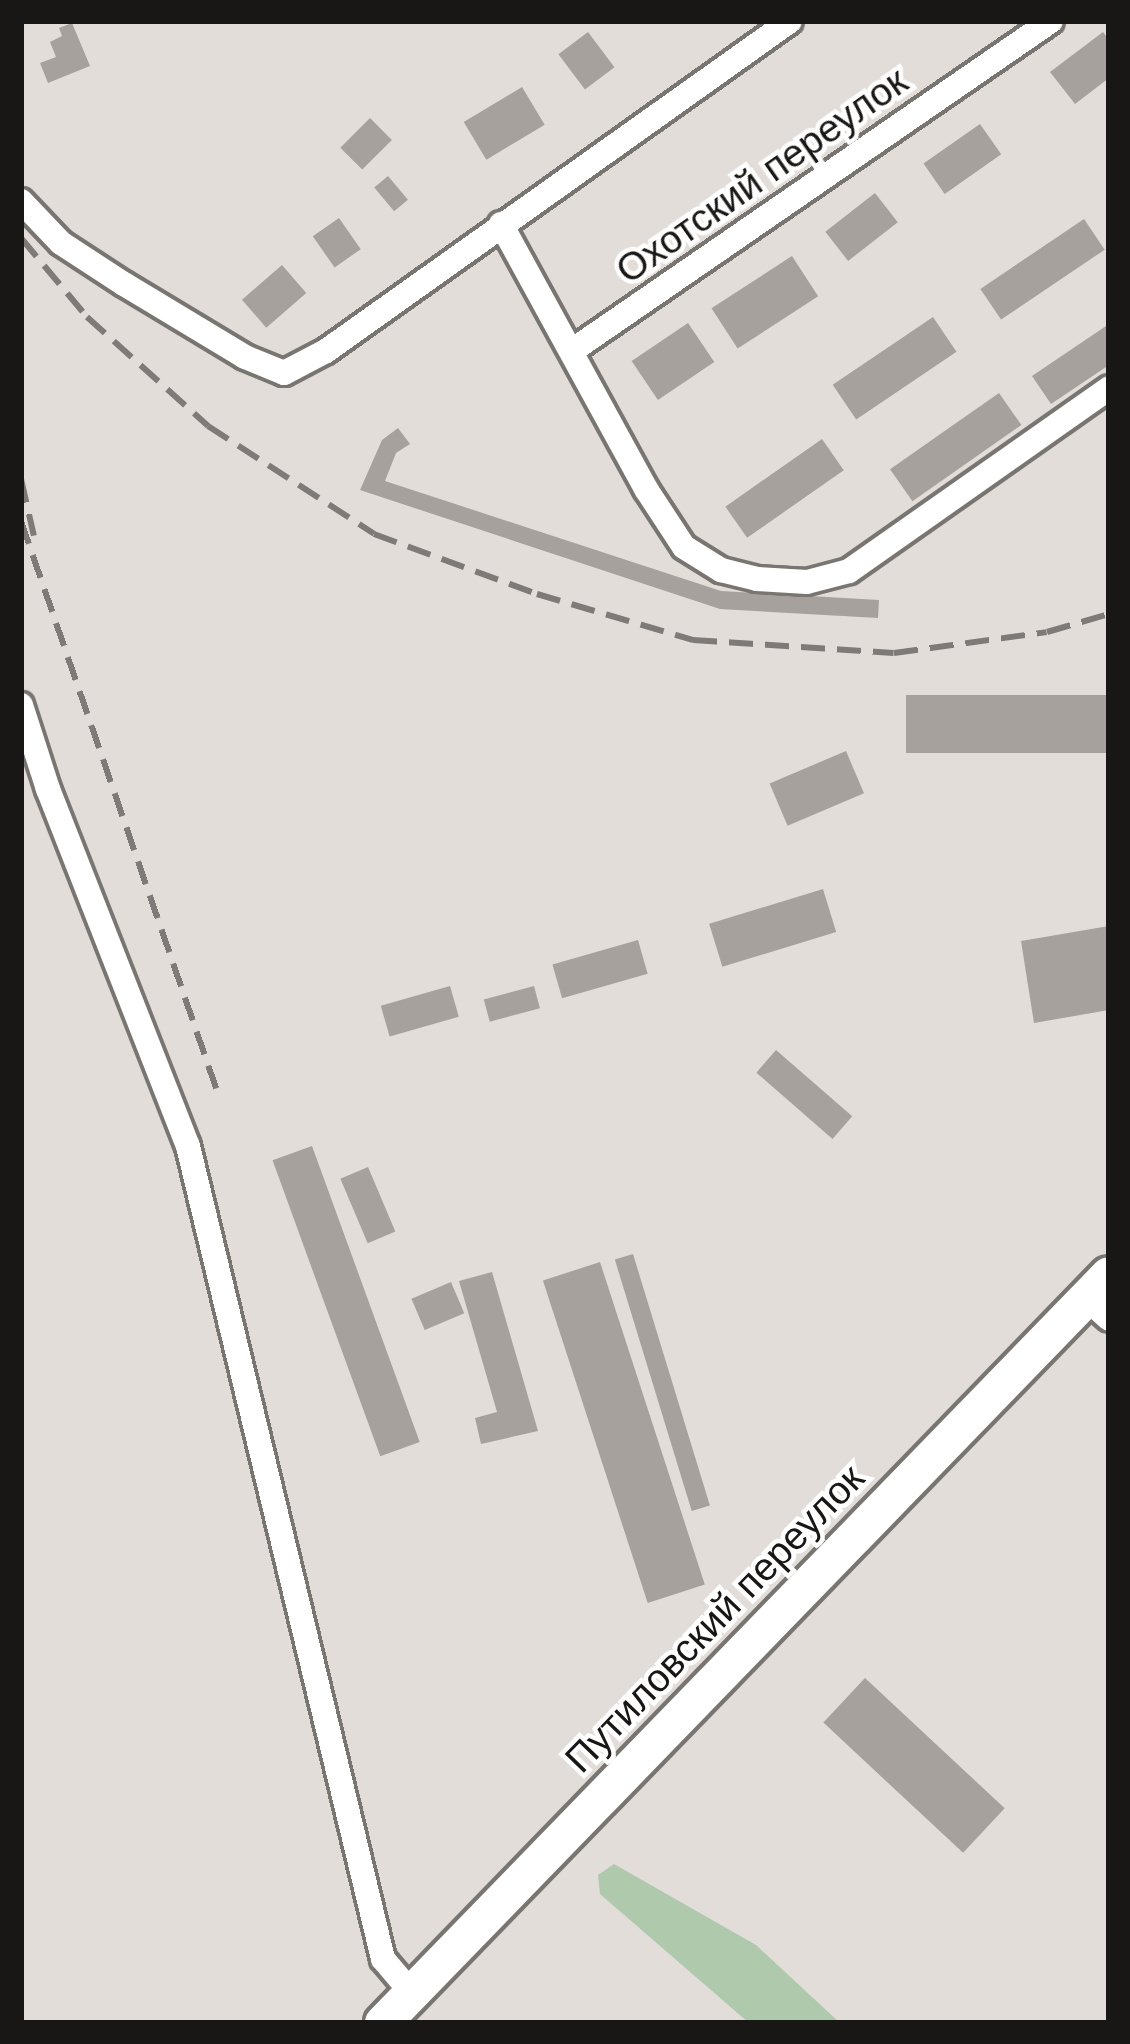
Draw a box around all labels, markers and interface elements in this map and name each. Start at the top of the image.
street label: Охотский переулок [607,58,917,294]
street label: Путиловский переулок [556,1455,874,1783]

